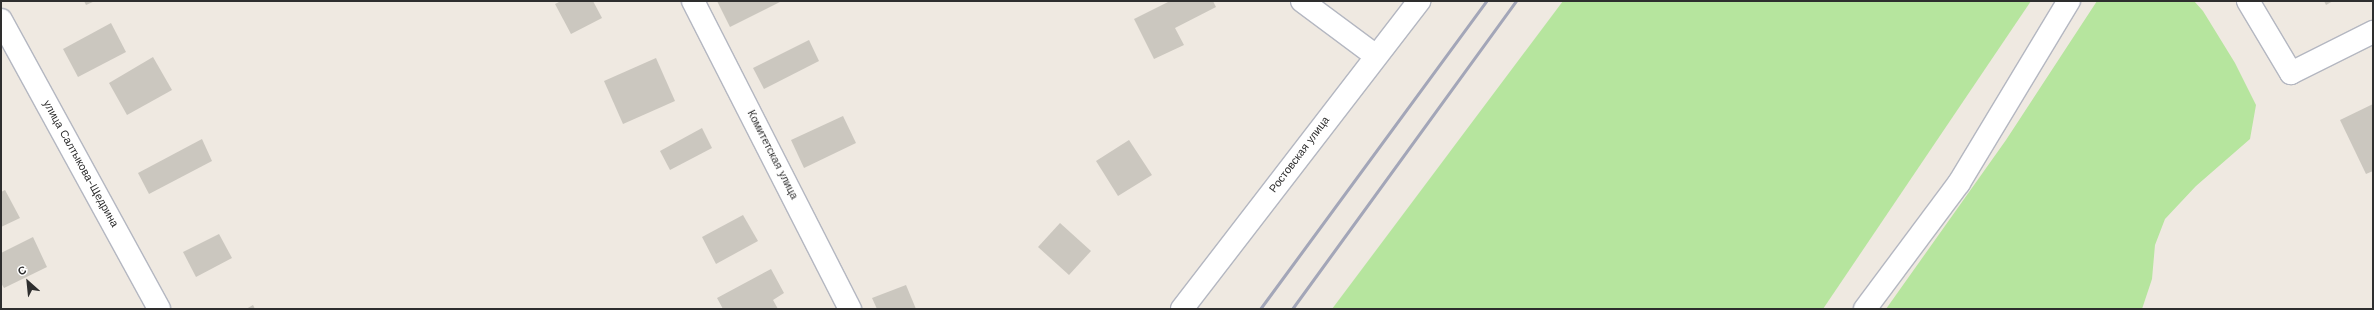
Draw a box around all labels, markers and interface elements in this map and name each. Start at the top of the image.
street label: улица Салтыкова-Щедрина [40,98,120,230]
street label: Комитетская улица [744,108,800,202]
street label: Ростовская улица [1267,114,1333,196]
north arrow [8,262,48,302]
text: С [16,263,29,278]

